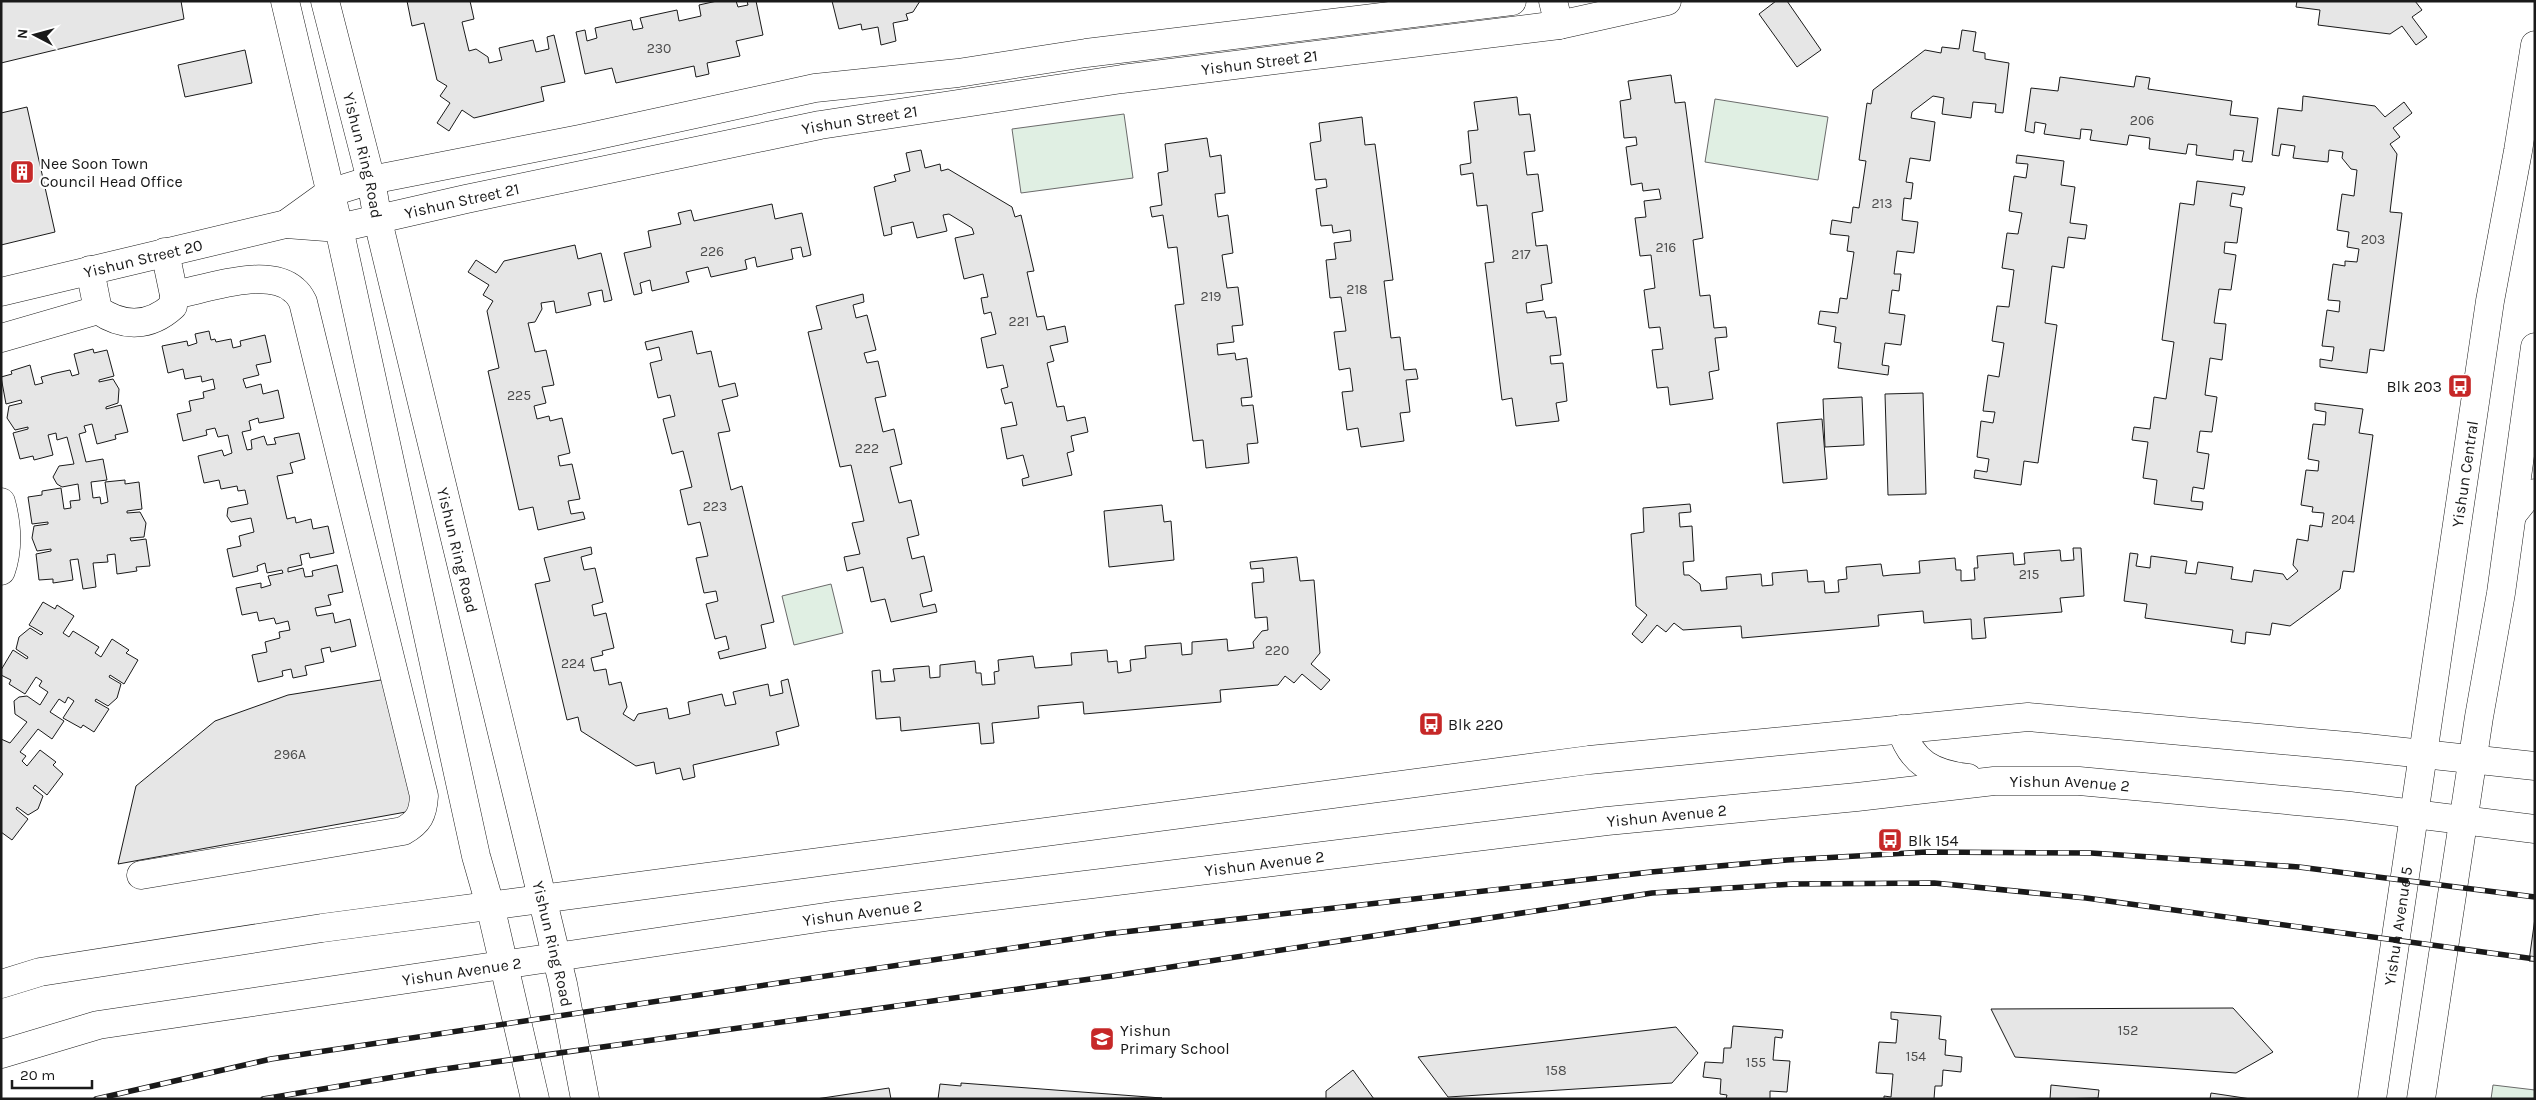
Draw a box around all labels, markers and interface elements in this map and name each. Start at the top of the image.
north arrow [10,10,60,60]
text: N [14,28,32,40]
house number: 230 [647,40,671,57]
street label: Yishun Street 21 [1200,45,1319,79]
street label: Yishun Ring Road [339,90,387,220]
street label: Yishun Street 21 [800,101,919,138]
house number: 206 [2130,112,2154,129]
place label: Nee Soon Town Council Head Office [40,154,183,191]
building icon: Nee Soon Town Council Head Office [9,159,35,185]
street label: Yishun Street 21 [402,179,521,222]
house number: 213 [1871,195,1893,212]
house number: 203 [2361,231,2385,248]
street label: Yishun Street 20 [82,235,204,281]
house number: 216 [1656,239,1676,256]
house number: 226 [700,243,724,260]
house number: 217 [1511,246,1531,263]
house number: 218 [1346,281,1368,298]
house number: 219 [1201,288,1221,305]
house number: 221 [1009,313,1029,330]
bus stop icon: Blk 203 [2447,373,2473,399]
place label: Blk 203 [2387,377,2442,396]
house number: 225 [507,387,531,404]
street label: Yishun Central [2447,419,2482,528]
house number: 222 [855,440,879,457]
street label: Yishun Ring Road [433,485,482,615]
house number: 223 [703,498,727,515]
house number: 204 [2331,511,2355,528]
house number: 215 [2019,566,2039,583]
house number: 220 [1265,642,1289,659]
house number: 224 [561,655,585,672]
bus stop icon: Blk 220 [1418,711,1444,737]
place label: Blk 220 [1448,715,1503,734]
house number: 296A [274,746,306,763]
street label: Yishun Avenue 2 [2010,772,2131,795]
street label: Yishun Avenue 2 [1606,800,1728,830]
bus stop icon: Blk 154 [1877,827,1903,853]
place label: Blk 154 [1908,831,1959,850]
street label: Yishun Avenue 2 [1203,846,1325,880]
street label: Yishun Avenue 5 [2379,865,2416,987]
street label: Yishun Ring Road [529,879,577,1008]
street label: Yishun Avenue 2 [801,895,923,930]
street label: Yishun Avenue 2 [401,953,523,989]
place label: Yishun Primary School [1120,1021,1230,1058]
house number: 152 [2118,1022,2138,1039]
school or university icon: Yishun Primary School [1089,1026,1115,1052]
house number: 154 [1906,1048,1926,1065]
house number: 155 [1746,1054,1766,1071]
scale bar [12,1058,92,1090]
house number: 158 [1545,1062,1567,1079]
text: 20 m [20,1066,55,1084]

